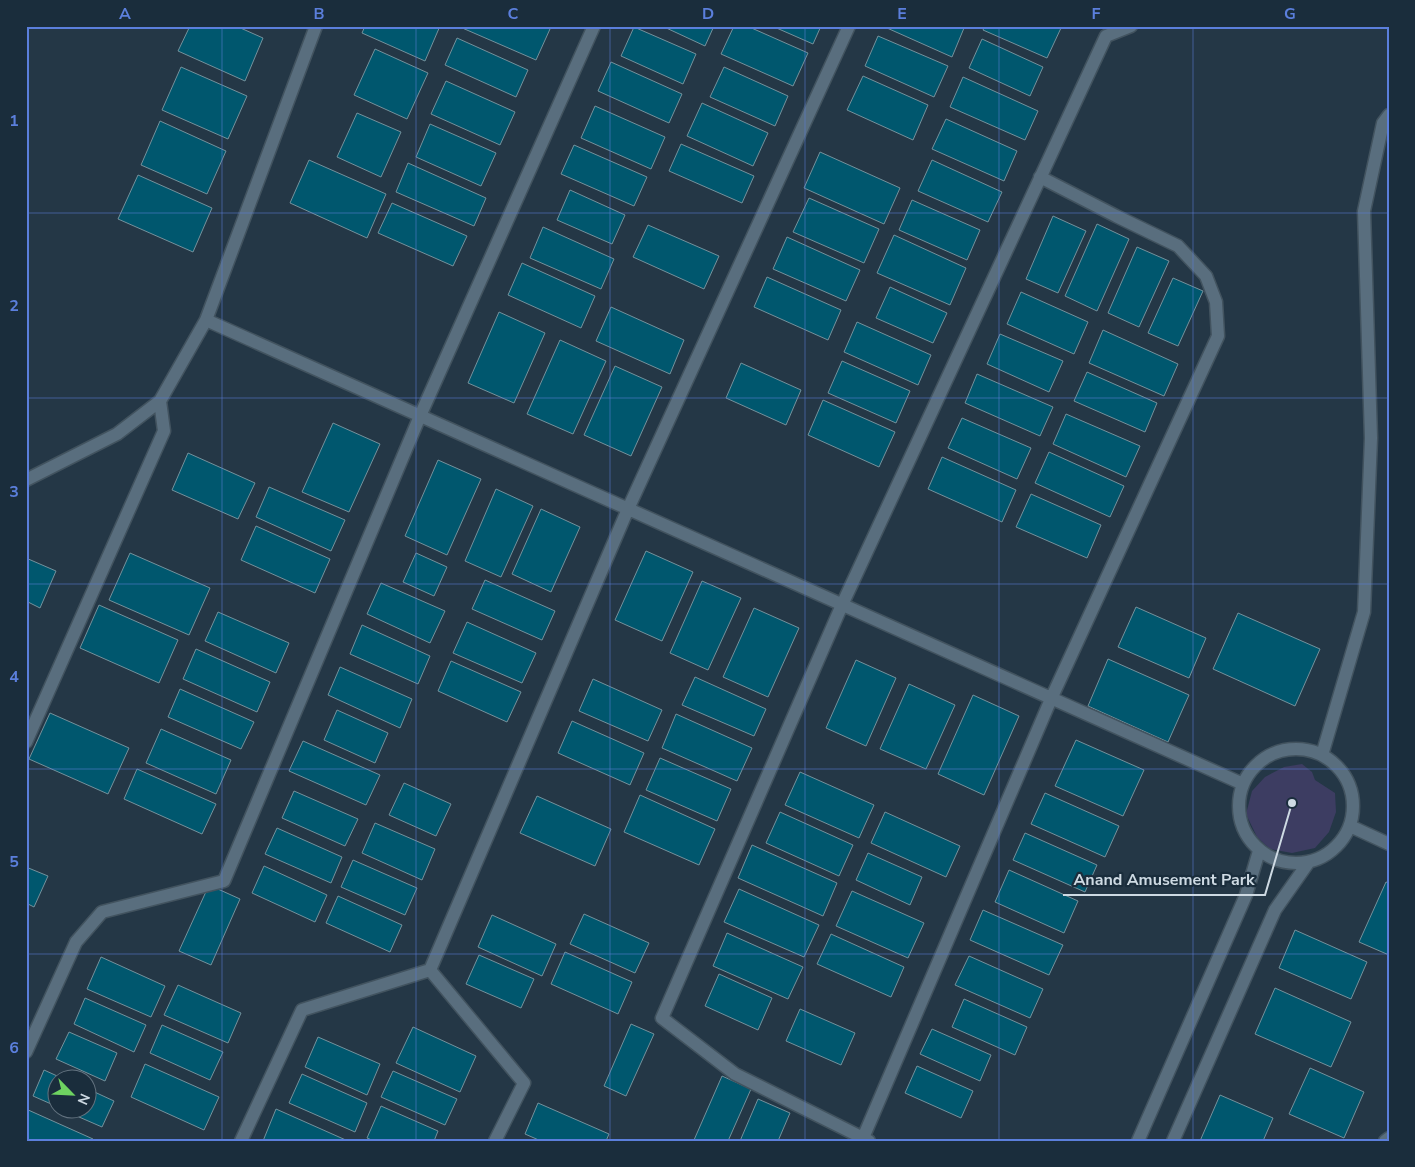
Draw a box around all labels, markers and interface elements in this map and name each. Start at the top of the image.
text: A [119,3,131,25]
text: B [313,3,325,25]
text: C [508,3,519,25]
text: D [702,3,714,25]
text: E [897,3,907,25]
text: F [1092,3,1101,25]
text: G [1284,3,1296,25]
text: 1 [9,110,19,132]
text: 2 [9,295,19,317]
text: 3 [9,481,19,503]
text: 4 [9,666,19,688]
text: 5 [9,851,19,873]
callout: Anand Amusement Park [1063,864,1265,895]
text: Anand Amusement Park [1073,869,1255,891]
text: 6 [9,1037,19,1059]
north arrow [48,1070,98,1120]
text: N [73,1090,94,1108]

